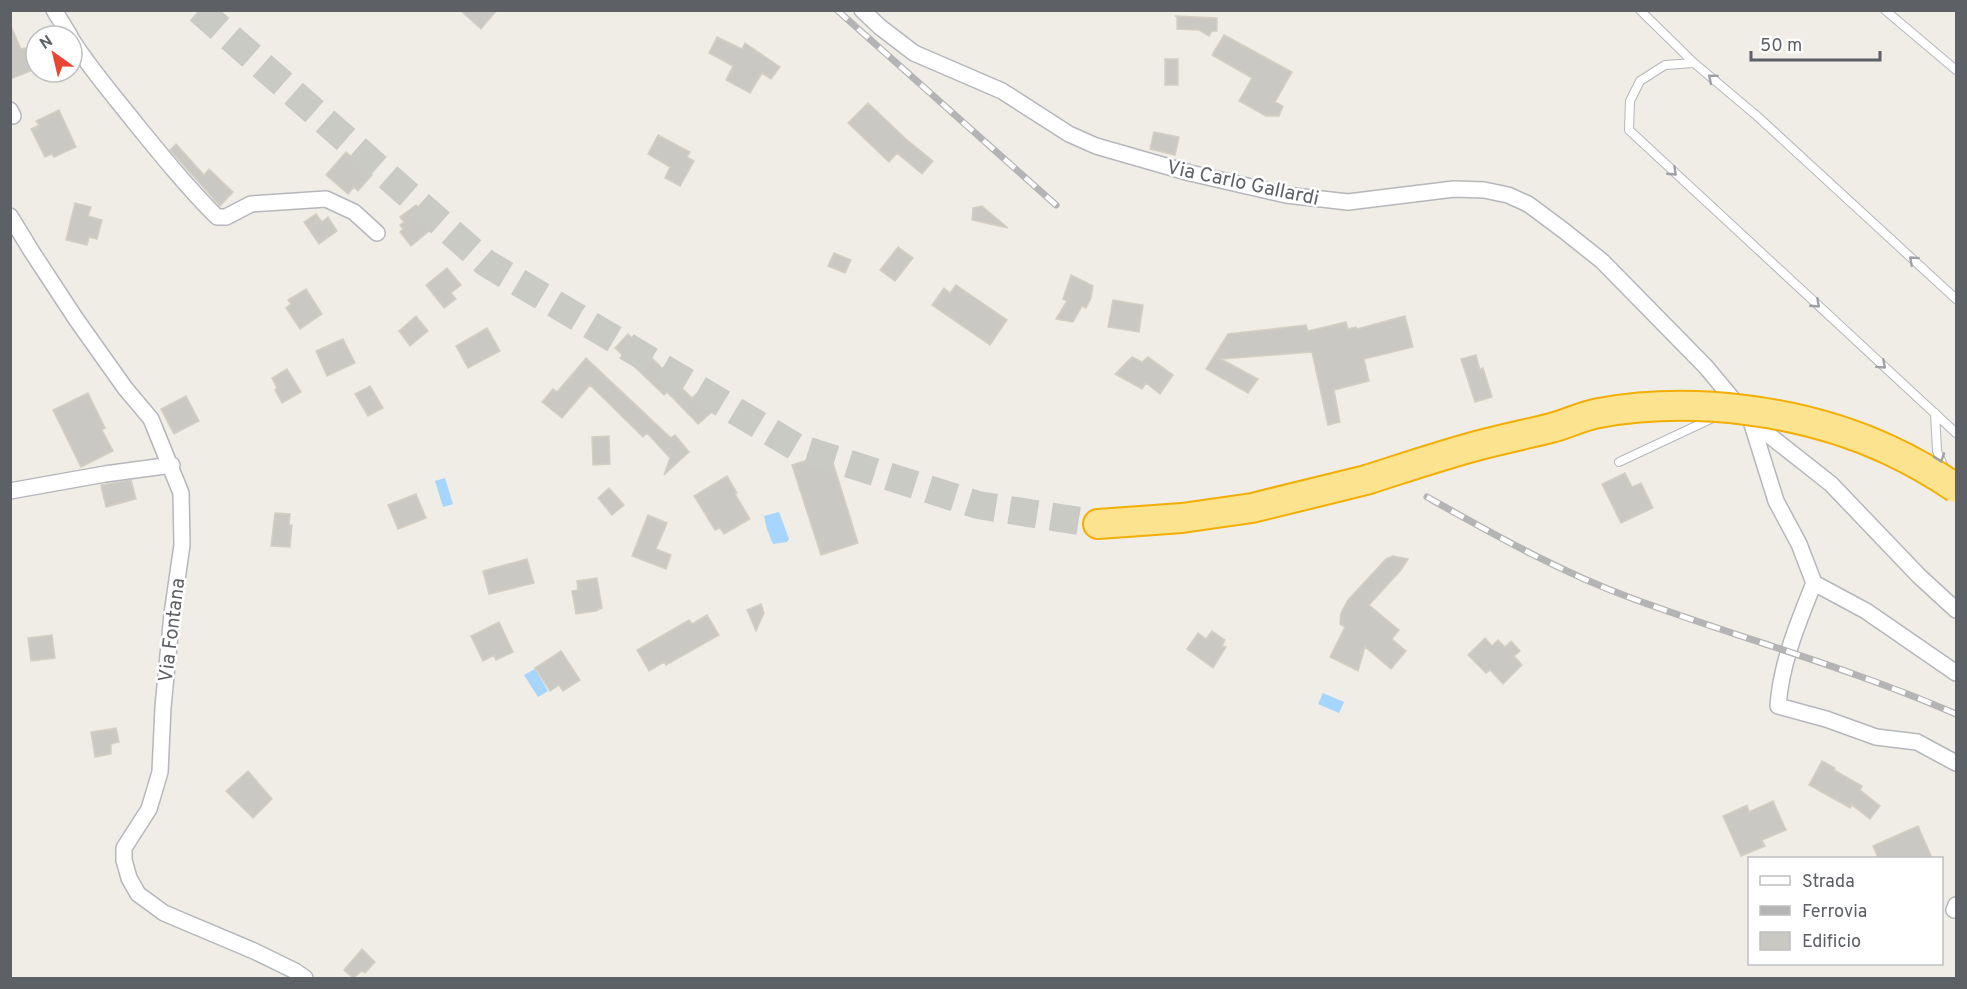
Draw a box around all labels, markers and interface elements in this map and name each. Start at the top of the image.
north arrow [24,24,84,84]
scale bar [1751,24,1880,62]
text: N [36,32,57,55]
text: 50 m [1760,35,1802,58]
one-way arrow [1708,74,1719,85]
street label: Via Carlo Gallardi [1164,155,1321,213]
one-way arrow [1666,165,1677,176]
one-way arrow [1910,256,1920,267]
one-way arrow [1810,297,1820,308]
one-way arrow [1875,358,1886,369]
one-way arrow [1933,452,1946,463]
street label: Via Fontana [154,577,192,684]
legend [1748,857,1943,965]
text: Strada [1802,871,1855,894]
text: Ferrovia [1802,901,1867,924]
text: Edificio [1802,931,1861,954]

